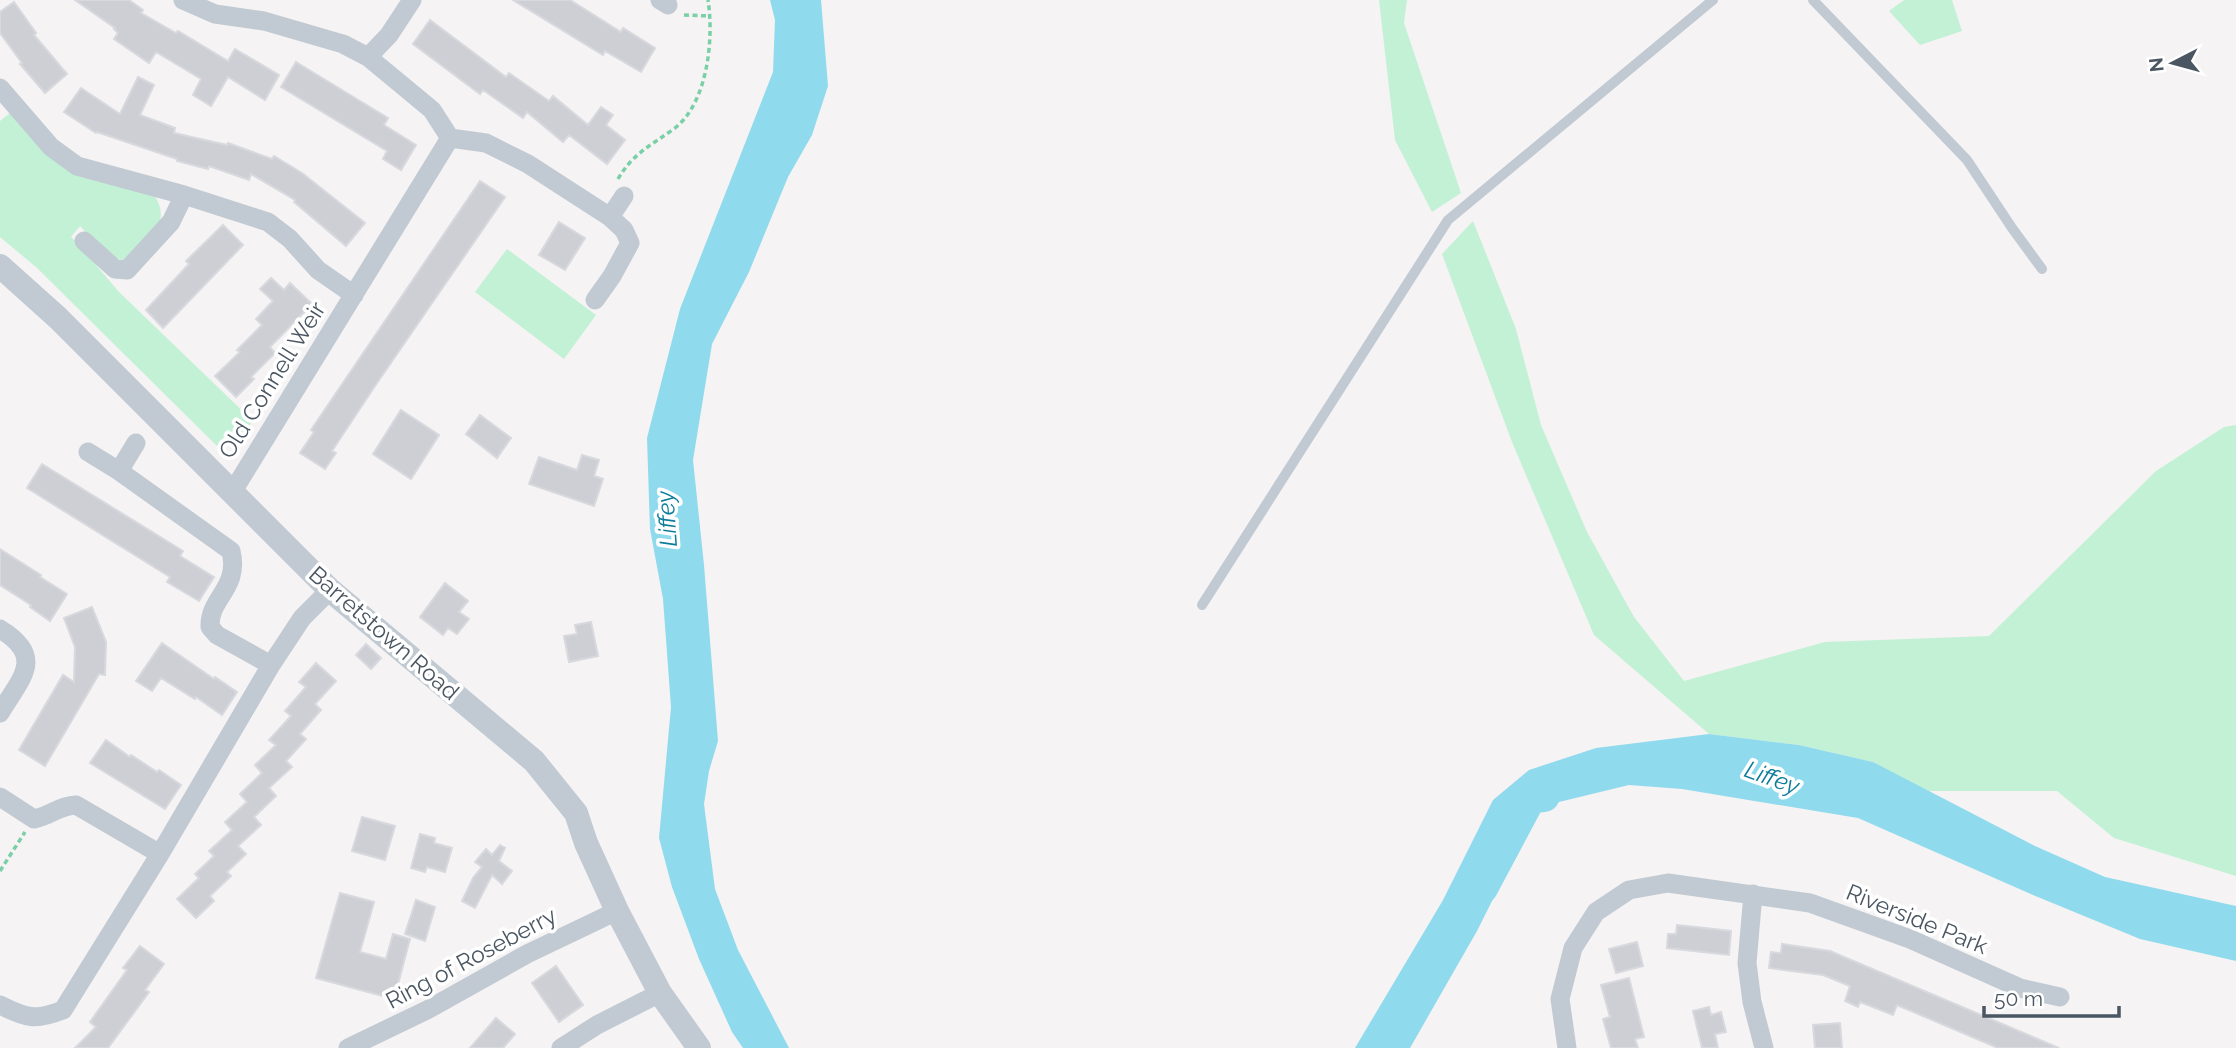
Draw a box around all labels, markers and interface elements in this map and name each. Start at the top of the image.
north arrow [2138,28,2208,98]
text: N [2144,56,2168,73]
street label: Old Connell Weir [213,296,331,463]
water label: Liffey [650,489,683,548]
street label: Barretstown Road [304,560,465,705]
water label: Liffey [1741,754,1805,801]
street label: Riverside Park [1843,878,1992,959]
street label: Ring of Roseberry [381,901,561,1014]
scale bar [1984,974,2119,1018]
text: 50 m [1994,986,2043,1011]

